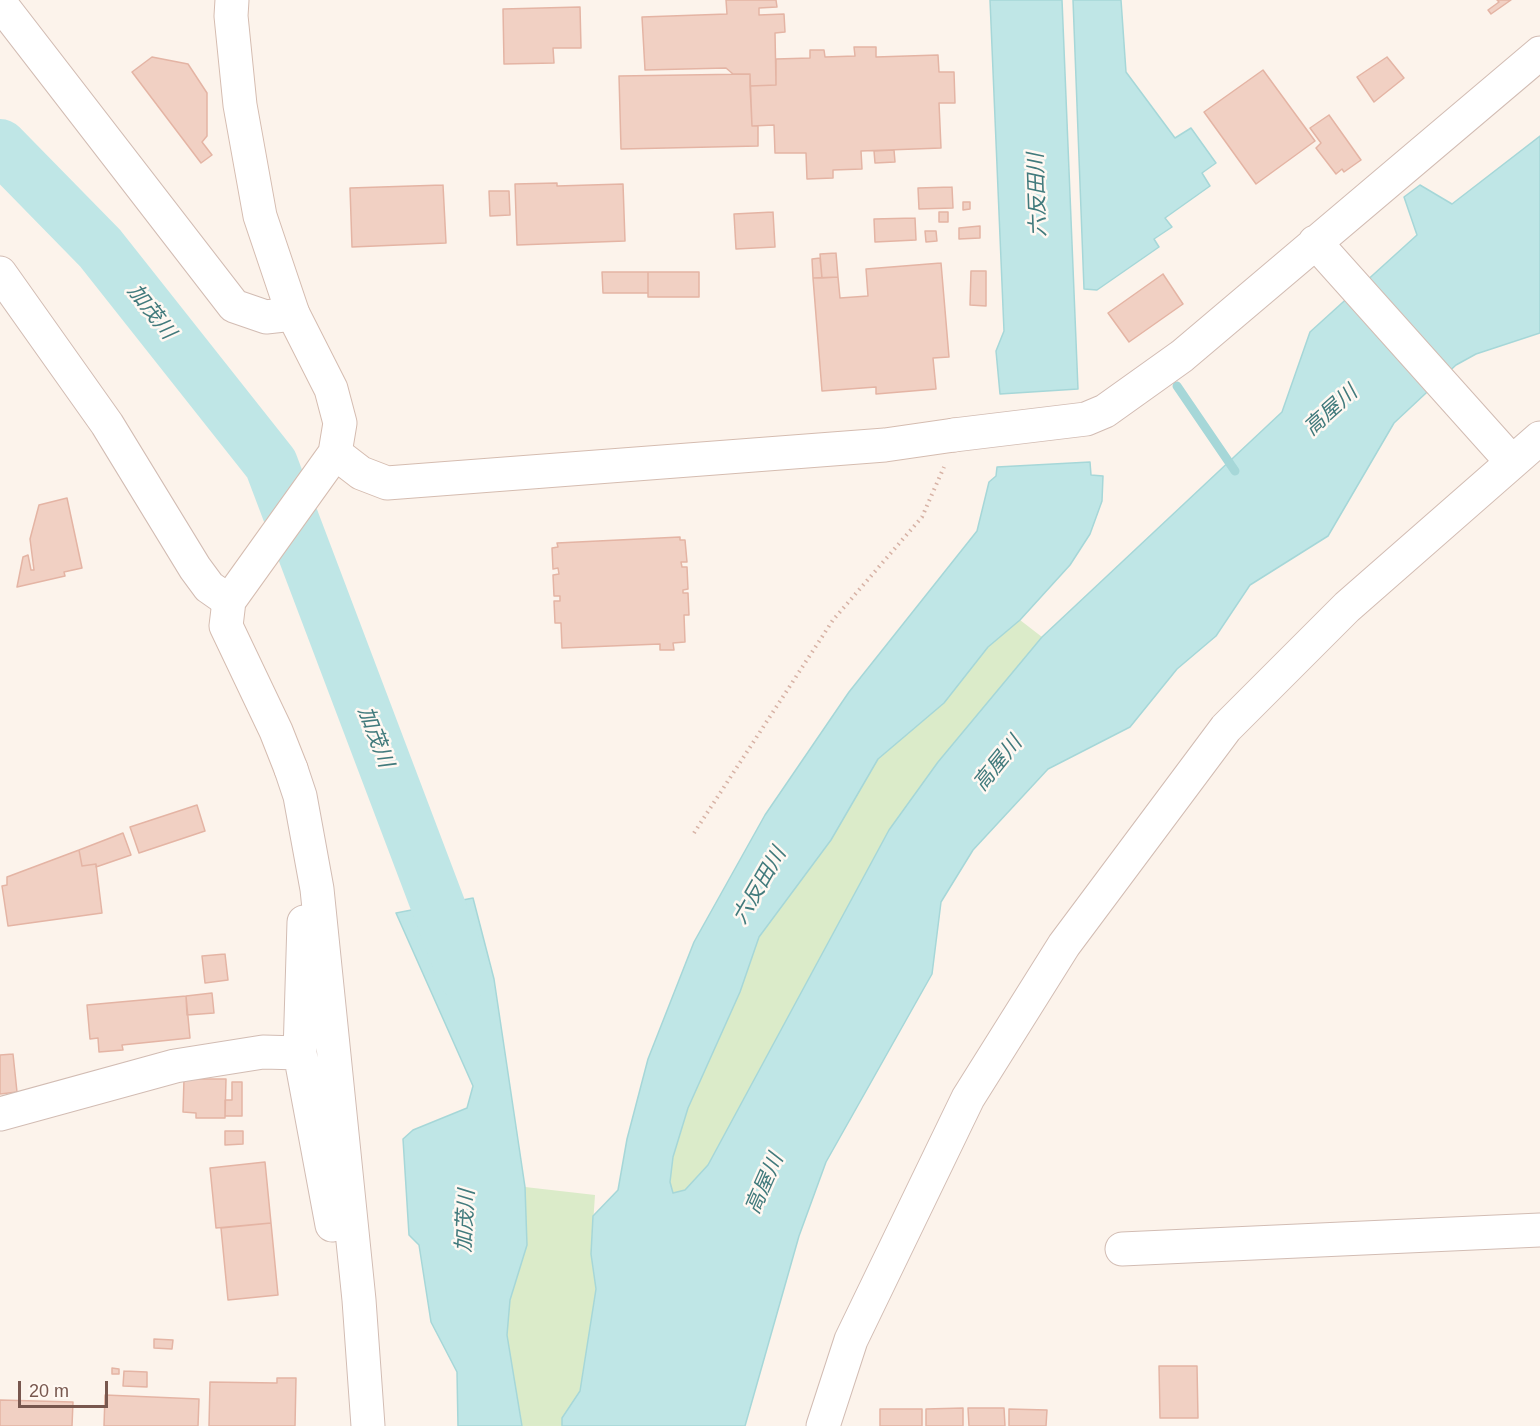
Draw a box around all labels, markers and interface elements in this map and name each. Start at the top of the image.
water label: 六反田川 [1024,153,1052,237]
water label: 加茂川 [122,279,180,345]
water label: 高屋川 [1299,381,1363,441]
water label: 加茂川 [352,703,398,771]
water label: 高屋川 [968,732,1028,796]
water label: 六反田川 [728,843,792,929]
water label: 高屋川 [741,1150,789,1218]
water label: 加茂川 [452,1189,480,1253]
scale bar [21,1369,111,1407]
text: 20 m [29,1381,69,1401]

